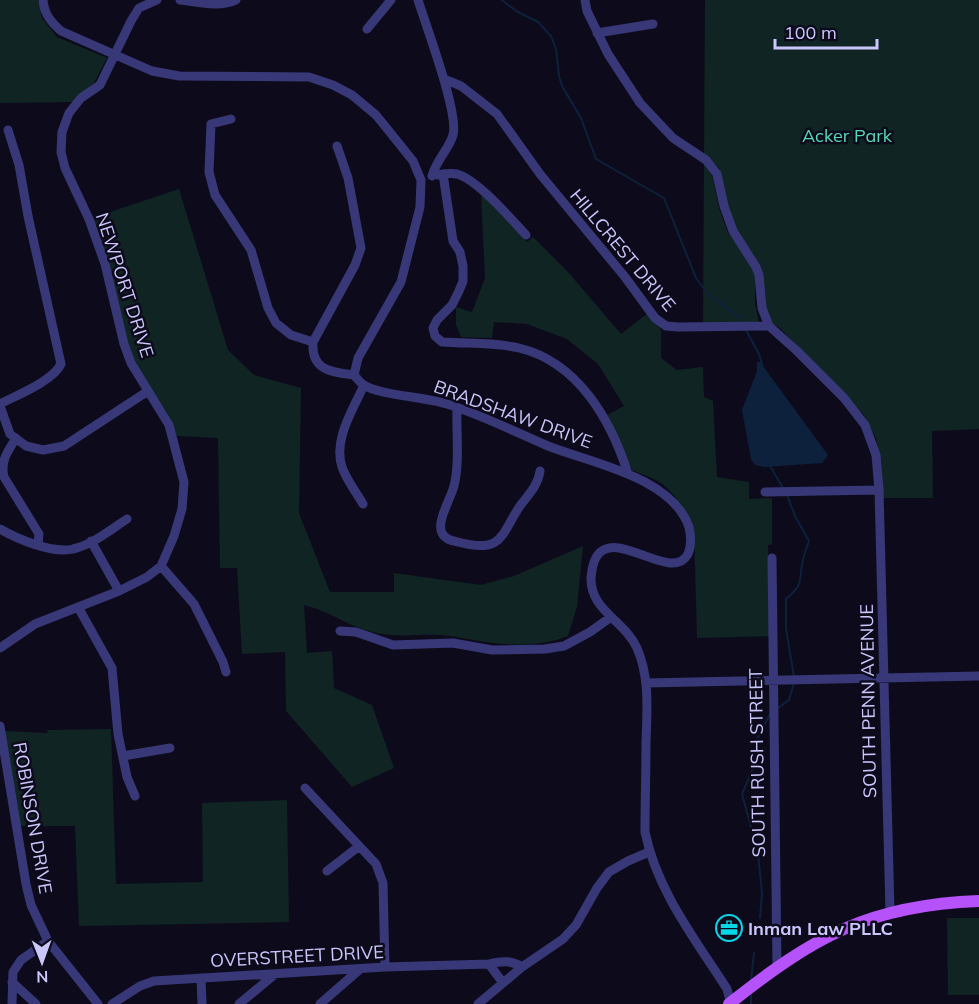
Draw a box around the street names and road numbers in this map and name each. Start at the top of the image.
street label: HILLCREST DRIVE [565,184,681,316]
street label: NEWPORT DRIVE [91,210,159,360]
street label: BRADSHAW DRIVE [431,375,595,453]
street label: SOUTH PENN AVENUE [855,604,881,798]
street label: SOUTH RUSH STREET [744,668,770,858]
street label: ROBINSON DRIVE [8,740,58,896]
street label: OVERSTREET DRIVE [210,940,384,972]

